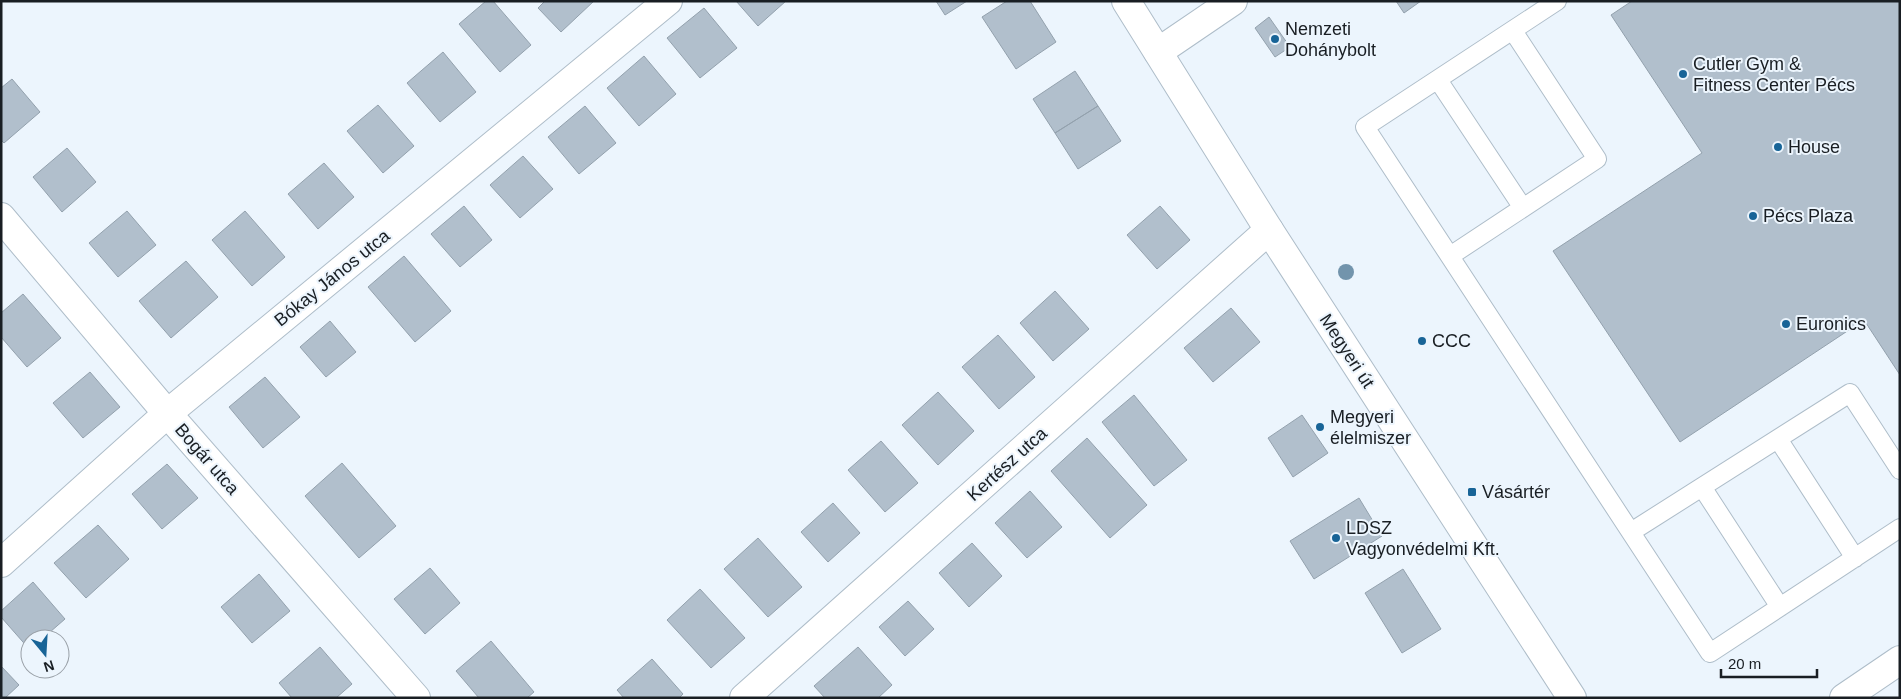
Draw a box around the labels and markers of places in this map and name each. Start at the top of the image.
place label: Nemzeti Dohánybolt [1285,19,1376,60]
marker: Nemzeti Dohánybolt [1269,33,1281,45]
place label: Cutler Gym & Fitness Center Pécs [1693,54,1855,95]
marker: Cutler Gym & Fitness Center Pécs [1677,68,1689,80]
place label: House [1788,137,1840,157]
marker: House [1772,141,1784,153]
place label: Pécs Plaza [1763,206,1854,226]
marker: Pécs Plaza [1747,210,1759,222]
place label: Euronics [1796,314,1866,334]
marker: Euronics [1780,318,1792,330]
place label: CCC [1432,331,1471,351]
marker: CCC [1416,335,1428,347]
place label: Megyeri élelmiszer [1330,407,1411,448]
marker: Megyeri élelmiszer [1314,421,1326,433]
place label: Vásártér [1482,482,1550,502]
marker: Vásártér [1466,486,1478,498]
place label: LDSZ Vagyonvédelmi Kft. [1346,518,1500,559]
marker: LDSZ Vagyonvédelmi Kft. [1330,532,1342,544]

